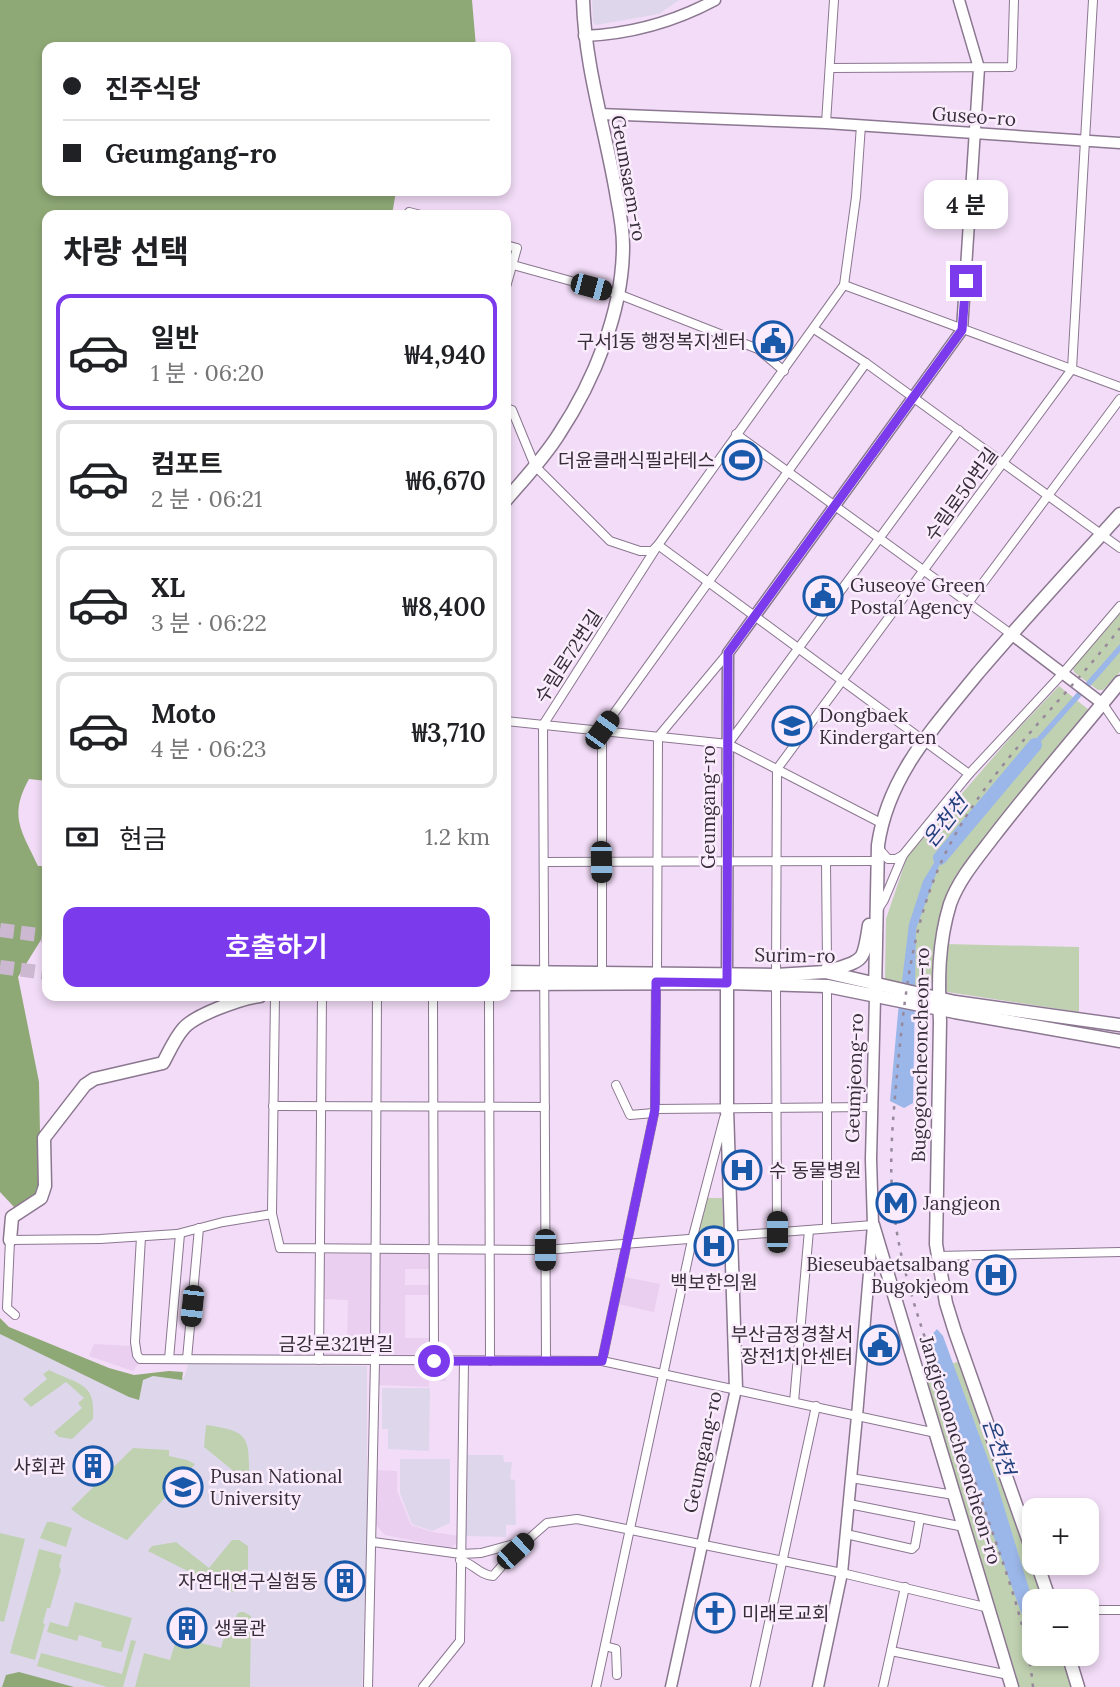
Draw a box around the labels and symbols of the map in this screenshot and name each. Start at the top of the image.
street label: Guseo-ro [931,101,1017,131]
street label: Geumsaem-ro [606,113,652,243]
callout: 4 분 [924,180,1008,229]
route end [950,265,982,297]
car [568,271,615,303]
public building icon: 구서1동 행정복지센터 [752,320,794,362]
place label: 구서1동 행정복지센터 [577,329,746,353]
sports icon: 더윤클래식필라테스 [721,439,763,481]
street label: 수림로50번길 [919,443,1003,545]
place label: 더윤클래식필라테스 [558,448,715,472]
place label: Guseoye Green Postal Agency [850,573,986,619]
public building icon: Guseoye Green Postal Agency [802,575,844,617]
street label: 수림로72번길 [529,605,607,707]
place label: Dongbaek Kindergarten [819,703,937,749]
school or university icon: Dongbaek Kindergarten [771,705,813,747]
car [582,707,623,753]
street label: Geumgang-ro [696,745,720,869]
water label: 온천천 [917,788,975,852]
car [591,841,612,883]
street label: Surim-ro [754,942,836,968]
street label: Bugogoncheoncheon-ro [906,947,934,1163]
street label: Geumjeong-ro [840,1013,868,1143]
hospital icon: 수 동물병원 [721,1149,763,1191]
place label: 수 동물병원 [769,1158,861,1182]
metro station icon: Jangjeon [875,1182,917,1224]
place label: Jangjeon [922,1191,1001,1215]
car [767,1211,788,1253]
hospital icon: 백보한의원 [693,1225,735,1267]
car [535,1229,556,1271]
place label: Bieseubaetsalbang Bugokjeom [806,1252,969,1298]
hospital icon: Bieseubaetsalbang Bugokjeom [975,1254,1017,1296]
place label: 백보한의원 [670,1270,758,1294]
car [180,1284,205,1328]
place label: 부산금정경찰서 장전1치안센터 [731,1322,853,1368]
public building icon: 부산금정경찰서 장전1치안센터 [859,1324,901,1366]
street label: 금강로321번길 [278,1332,394,1356]
street label: Jangjeononcheoncheon-ro [915,1332,1007,1567]
route start [418,1345,450,1377]
street label: Geumgang-ro [677,1389,727,1515]
water label: 온천천 [977,1415,1022,1481]
building icon: 사회관 [72,1445,114,1487]
place label: 사회관 [14,1454,66,1478]
place label: Pusan National University [210,1464,342,1510]
school or university icon: Pusan National University [162,1466,204,1508]
car [493,1529,538,1573]
building icon: 자연대연구실험동 [324,1560,366,1602]
place label: 자연대연구실험동 [178,1569,318,1593]
church icon: 미래로교회 [694,1592,736,1634]
place label: 미래로교회 [742,1601,829,1625]
building icon: 생물관 [166,1607,208,1649]
place label: 생물관 [214,1616,266,1640]

